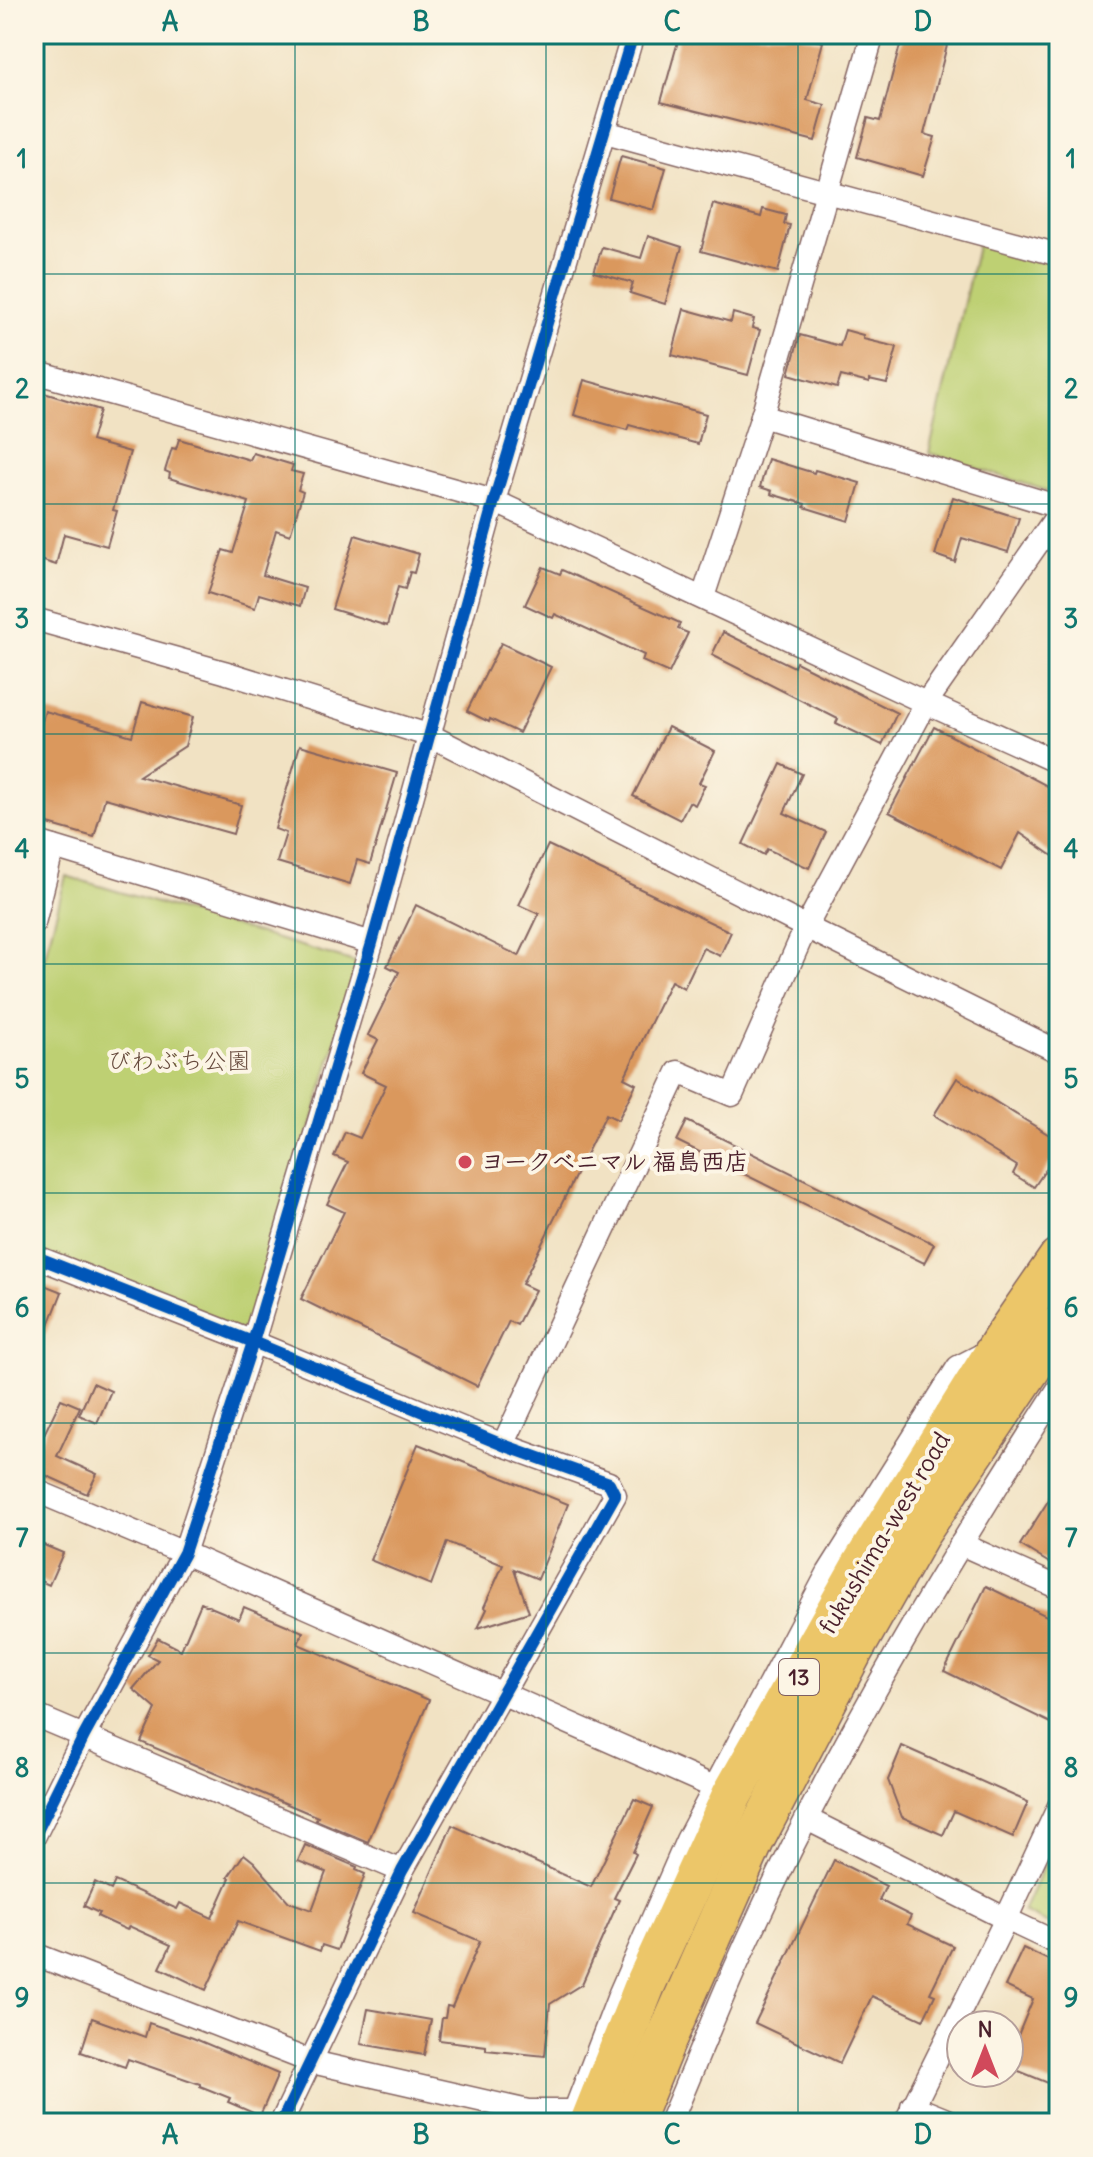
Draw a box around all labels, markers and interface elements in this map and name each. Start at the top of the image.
text: A [162,5,179,38]
text: B [412,5,430,38]
text: C [663,5,681,38]
text: D [914,5,932,38]
text: 1 [17,142,27,175]
text: 1 [1066,142,1076,175]
text: 2 [15,372,29,405]
text: 2 [1064,372,1078,405]
text: 3 [15,602,29,635]
text: 3 [1064,602,1078,635]
text: 4 [14,832,30,865]
text: 4 [1063,832,1079,865]
park label: びわぶち公園 [107,1045,251,1075]
text: 5 [15,1062,30,1095]
text: 5 [1064,1062,1079,1095]
place label: ヨークベニマル 福島西店 [481,1146,749,1176]
marker: ヨークベニマル 福島西店 [456,1153,474,1171]
text: 6 [14,1291,30,1324]
text: 6 [1063,1291,1079,1324]
street label: fukushima-west road [812,1426,956,1639]
text: 7 [16,1521,29,1554]
text: 7 [1065,1521,1078,1554]
road number: 13 [779,1659,819,1695]
text: 8 [15,1751,29,1784]
text: 8 [1064,1751,1078,1784]
text: 9 [15,1981,29,2014]
text: 9 [1064,1981,1078,2014]
north arrow [945,2009,1025,2089]
text: N [977,2015,993,2043]
text: A [162,2118,179,2151]
text: B [412,2118,430,2151]
text: C [663,2118,681,2151]
text: D [914,2118,932,2151]

